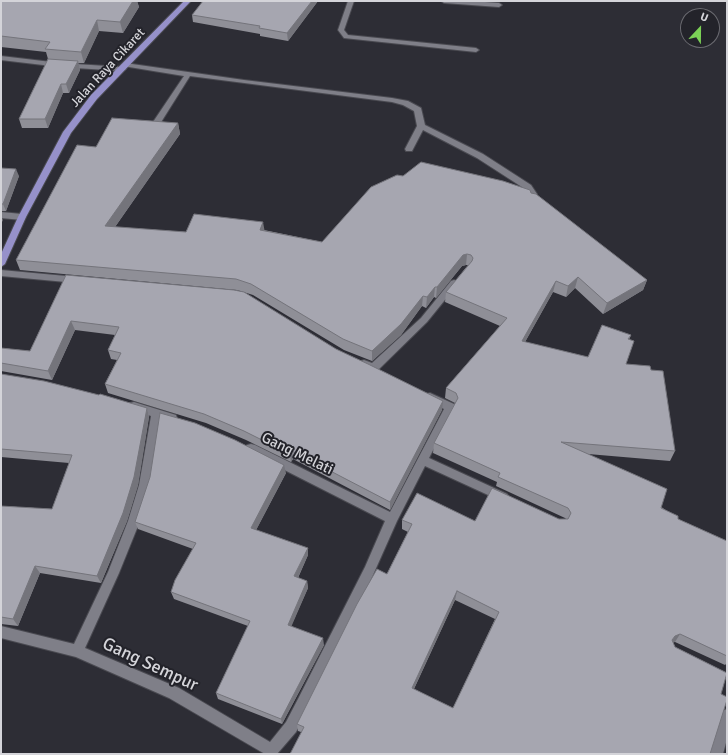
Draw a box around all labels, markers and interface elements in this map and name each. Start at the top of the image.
north arrow [680,8,720,48]
text: U [698,10,710,25]
street label: Jalan Raya Cikaret [68,25,148,111]
street label: Gang Melati [258,429,336,479]
street label: Gang Sempur [99,633,201,697]

